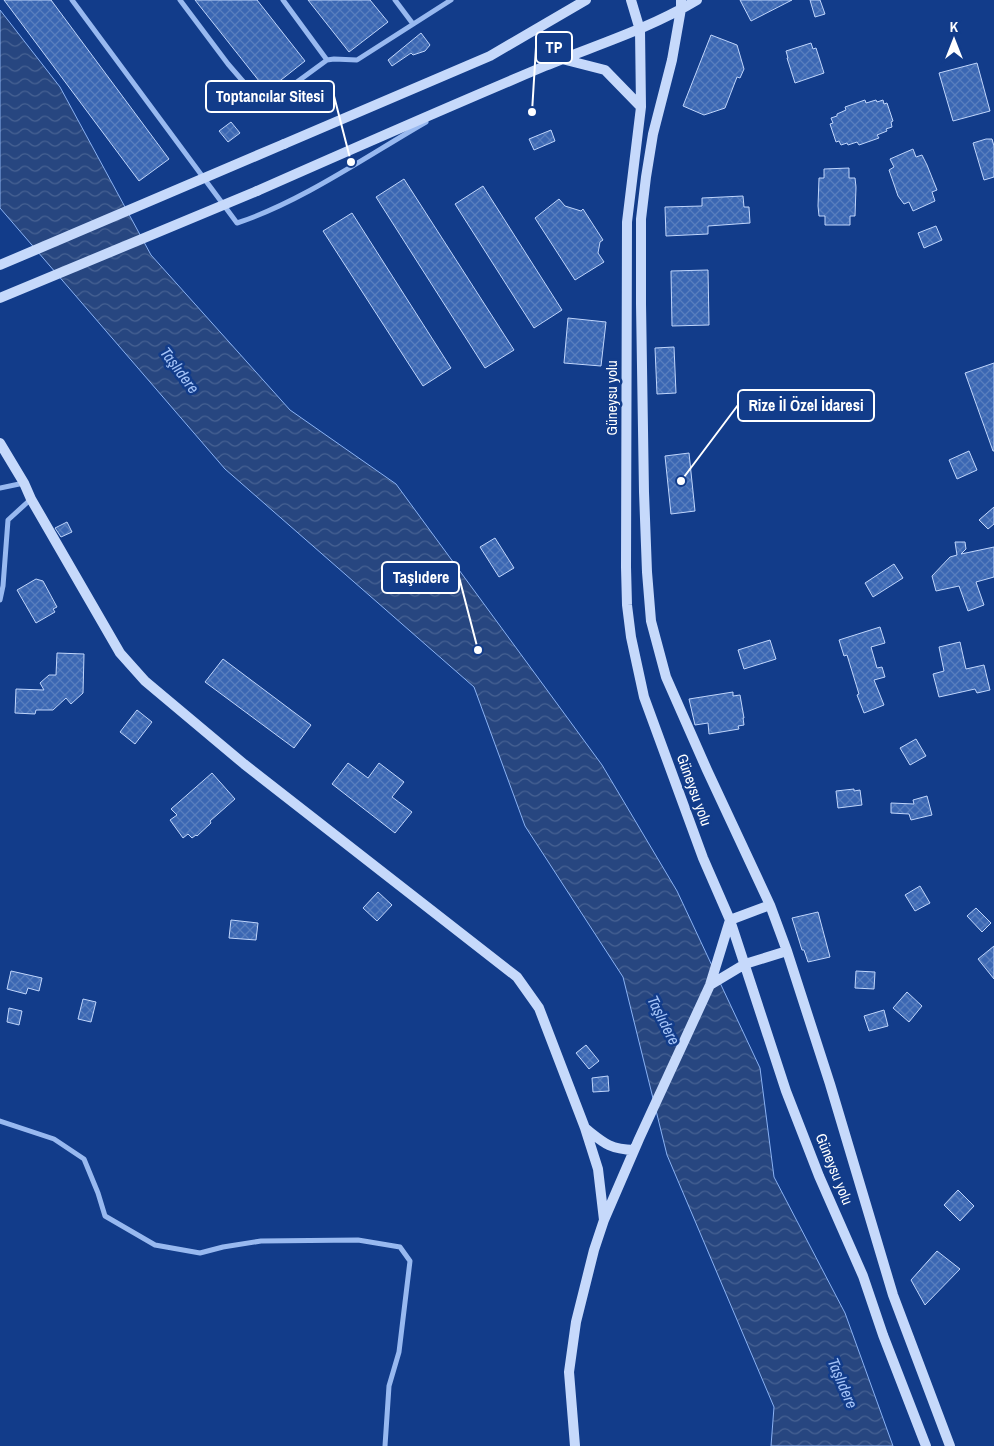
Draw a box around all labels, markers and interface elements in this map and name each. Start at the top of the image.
north arrow [929,15,979,65]
text: K [950,18,959,36]
callout: TP [536,32,572,63]
text: TP [546,36,563,58]
callout: Toptancılar Sitesi [206,81,334,112]
text: Toptancılar Sitesi [216,85,324,107]
water label: Taşlıdere [155,342,205,398]
street label: Güneysu yolu [601,360,622,436]
callout: Rize İl Özel İdaresi [738,390,874,421]
text: Rize İl Özel İdaresi [748,394,864,416]
callout: Taşlıdere [382,562,459,593]
text: Taşlıdere [393,566,449,588]
street label: Güneysu yolu [672,751,717,829]
water label: Taşlıdere [642,991,686,1049]
street label: Güneysu yolu [811,1130,858,1208]
water label: Taşlıdere [823,1354,863,1412]

